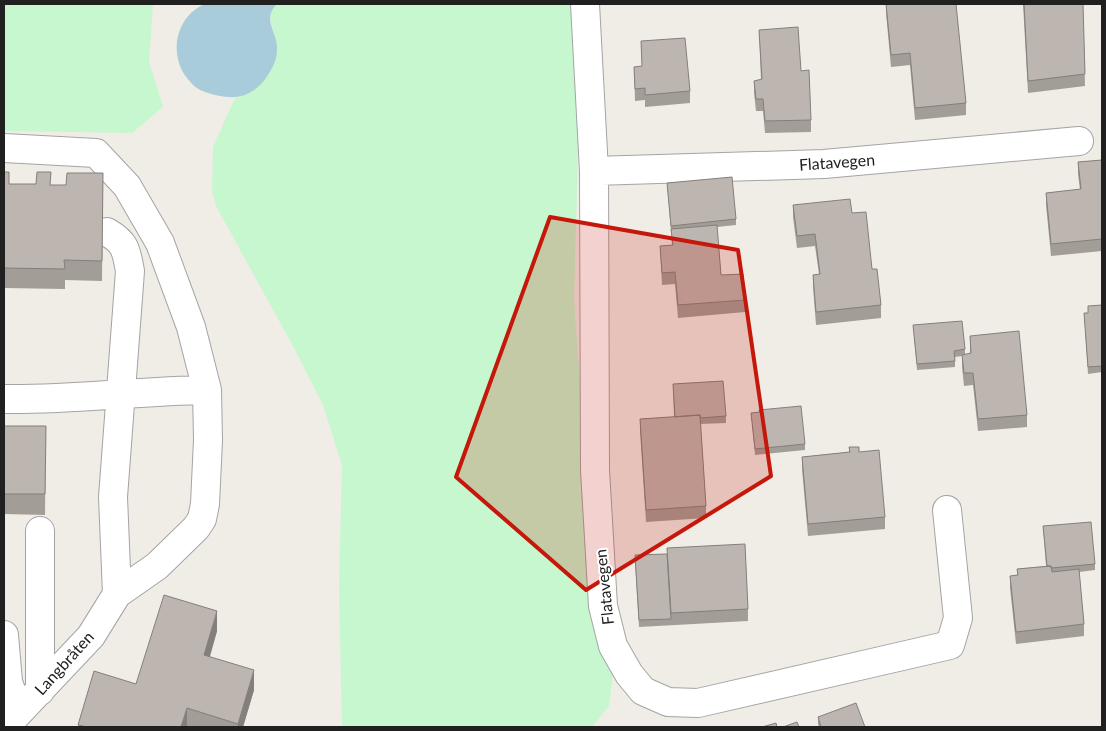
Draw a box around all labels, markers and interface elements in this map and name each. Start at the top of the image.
street label: Flatavegen [798,149,876,174]
street label: Flatavegen [590,548,617,626]
street label: Langbråten [30,627,97,698]

